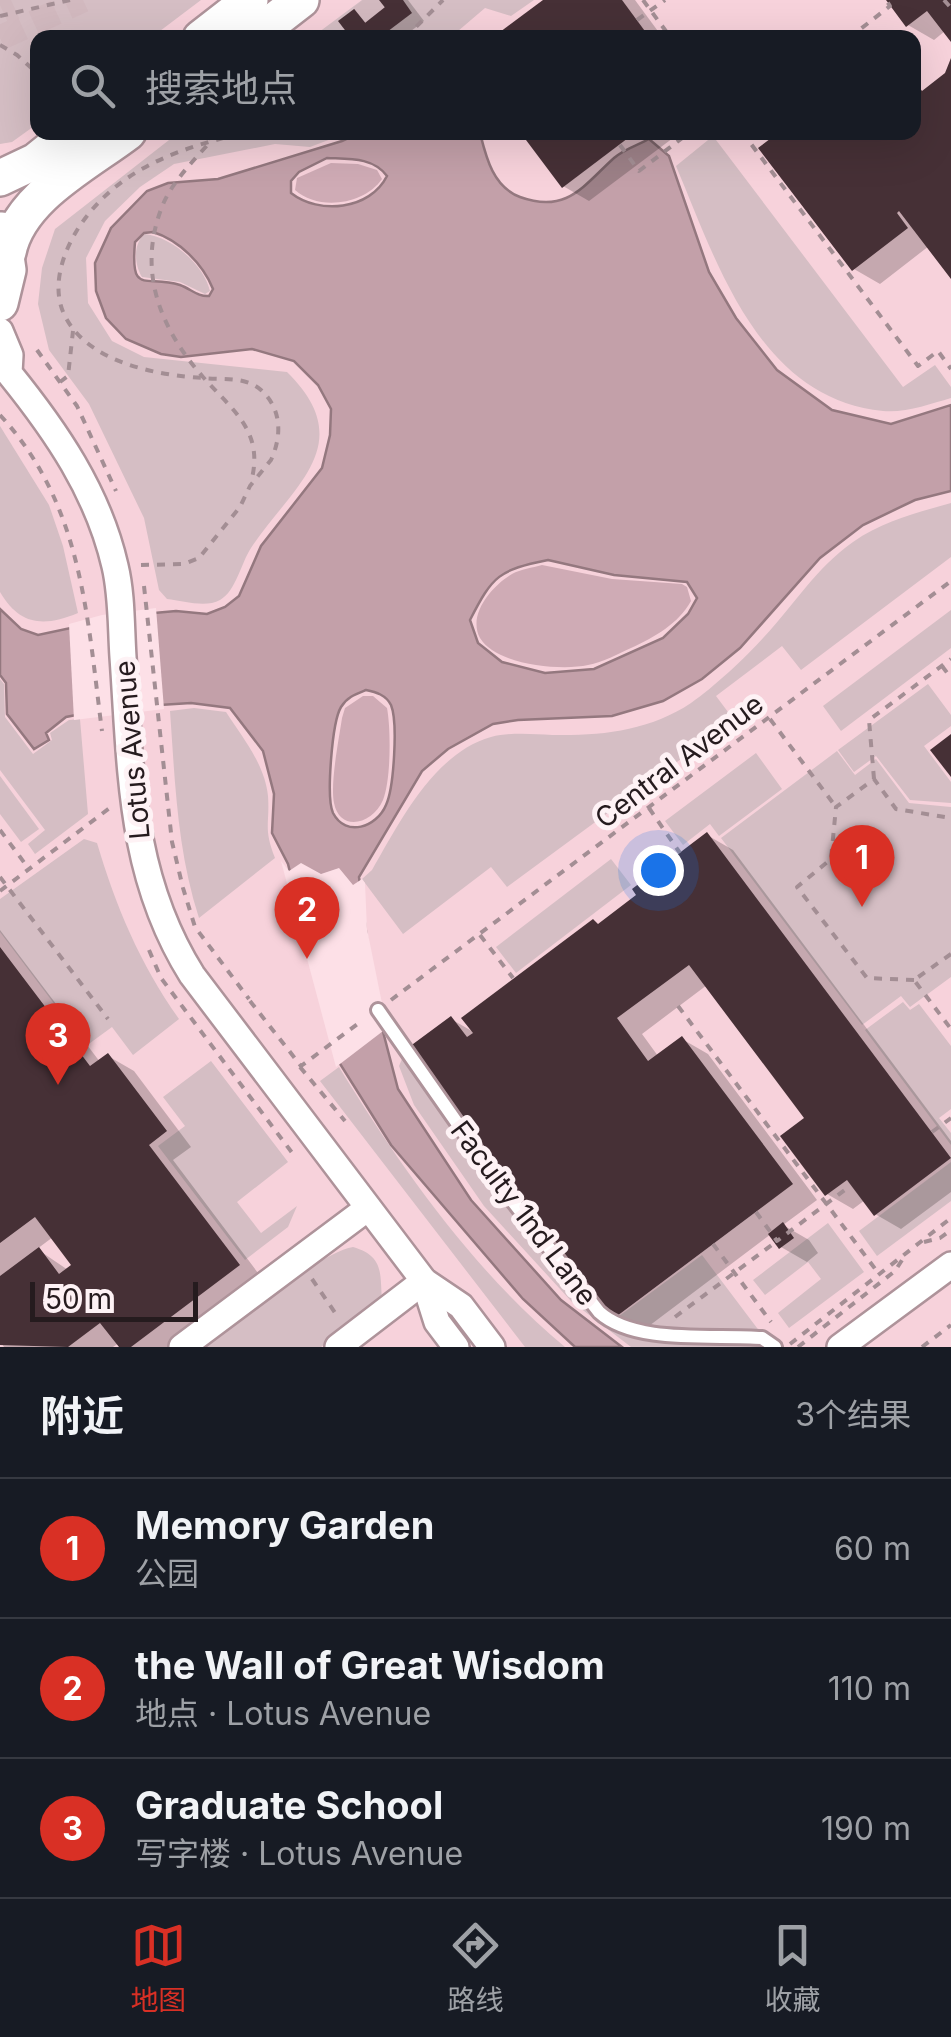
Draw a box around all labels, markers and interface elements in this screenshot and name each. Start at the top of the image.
search box [30,30,921,140]
icon: search [65,58,120,113]
text: 搜索地点 [145,65,297,111]
street label: Lotus Avenue [107,659,157,841]
street label: Central Avenue [588,687,770,835]
pin: 1 [830,824,894,907]
your location [633,845,684,896]
pin: 2 [274,876,340,959]
pin: 3 [26,1002,90,1085]
street label: Faculty 1nd Lane [444,1114,604,1312]
scale bar [30,1277,198,1322]
text: 50 m [45,1282,112,1316]
text: 附近 [40,1390,124,1441]
text: 3个结果 [795,1395,911,1434]
text: Memory Garden [135,1502,434,1548]
text: 1 [66,1529,79,1568]
text: 60 m [834,1529,911,1568]
text: 公园 [135,1554,199,1593]
text: the Wall of Great Wisdom [135,1642,605,1688]
text: 2 [62,1669,83,1708]
text: 110 m [828,1669,911,1708]
text: 地点 · Lotus Avenue [135,1694,431,1733]
text: Graduate School [135,1782,443,1828]
text: 3 [62,1809,83,1848]
text: 190 m [821,1809,911,1848]
text: 写字楼 · Lotus Avenue [135,1834,463,1873]
tab: 地图 [130,1918,187,2018]
tab: 路线 [447,1918,504,2018]
tab: 收藏 [764,1918,821,2018]

